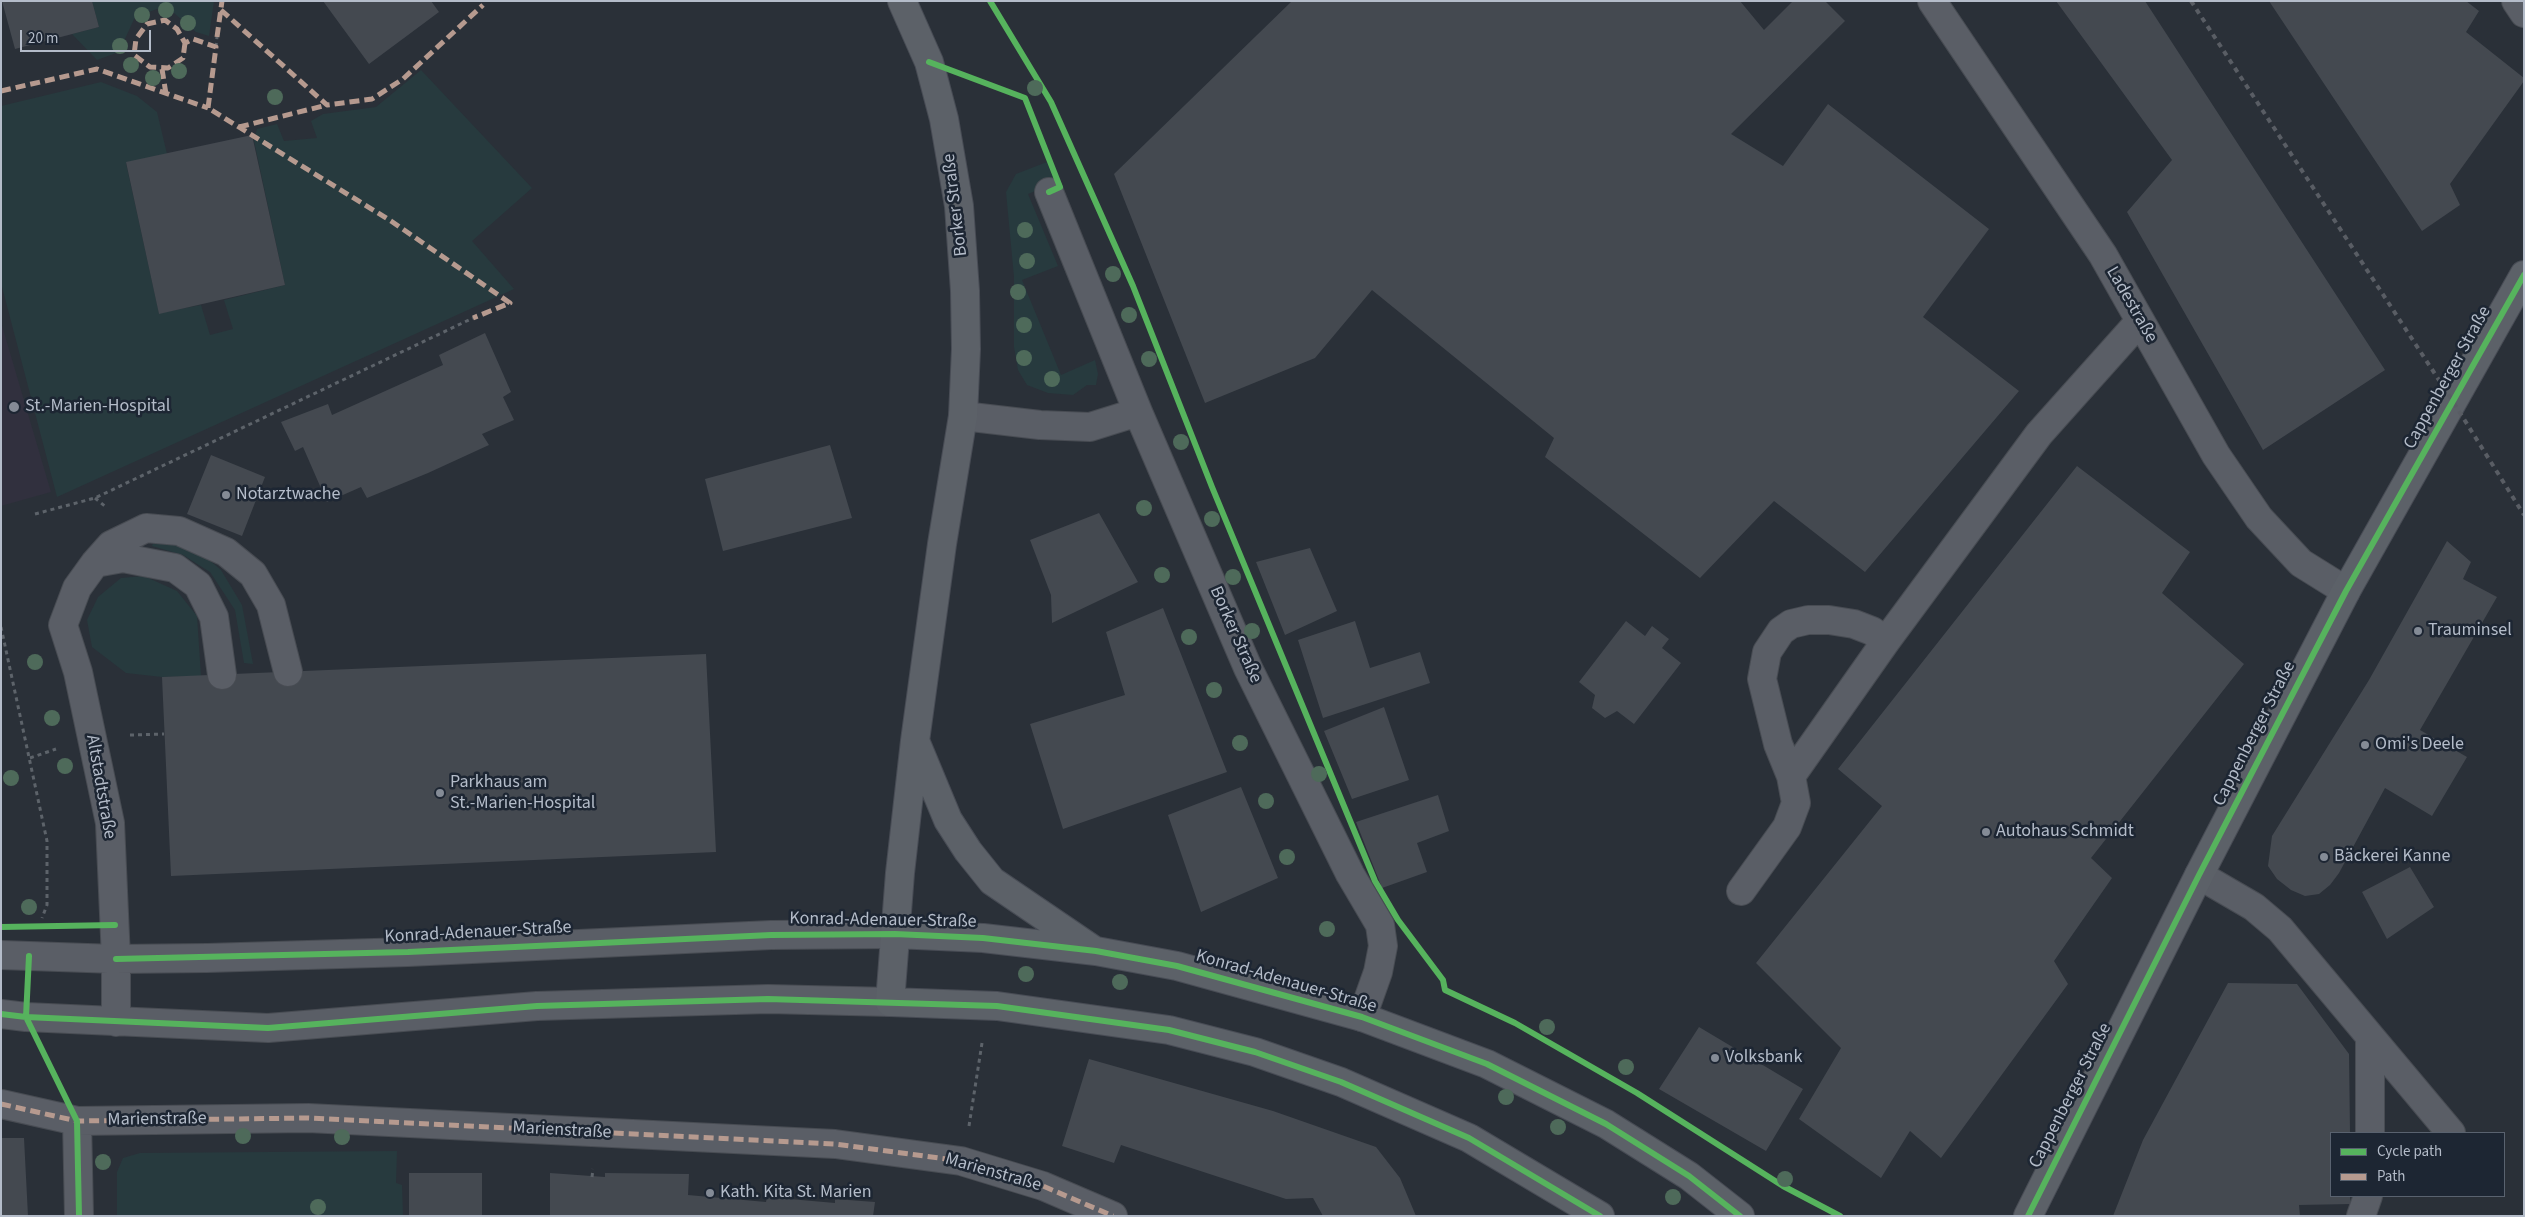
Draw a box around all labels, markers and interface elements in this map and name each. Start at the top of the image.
scale bar [22,20,154,52]
text: 20 m [28,28,58,49]
street label: Borker Straße [939,152,973,258]
street label: Ladestraße [2101,263,2161,347]
street label: Cappenberger Straße [2400,303,2496,453]
place label: St.-Marien-Hospital [25,396,170,418]
marker: St.-Marien-Hospital [7,400,21,414]
place label: Notarztwache [236,484,341,506]
marker: Notarztwache [220,489,232,501]
street label: Borker Straße [1204,583,1266,687]
place label: Trauminsel [2428,620,2512,642]
marker: Trauminsel [2412,625,2424,637]
street label: Cappenberger Straße [2209,658,2301,810]
street label: Altstadtstraße [80,733,120,841]
place label: Omi's Deele [2375,734,2464,756]
marker: Omi's Deele [2359,739,2371,751]
place label: Parkhaus am St.-Marien-Hospital [450,772,595,814]
marker: Parkhaus am St.-Marien-Hospital [434,787,446,799]
place label: Autohaus Schmidt [1996,821,2134,843]
marker: Autohaus Schmidt [1980,826,1992,838]
place label: Bäckerei Kanne [2334,846,2451,868]
marker: Bäckerei Kanne [2318,851,2330,863]
street label: Konrad-Adenauer-Straße [789,909,977,933]
street label: Konrad-Adenauer-Straße [384,917,572,949]
street label: Konrad-Adenauer-Straße [1193,946,1379,1018]
street label: Cappenberger Straße [2025,1020,2117,1172]
place label: Volksbank [1725,1047,1802,1069]
marker: Volksbank [1709,1052,1721,1064]
street label: Marienstraße [107,1108,207,1132]
street label: Marienstraße [512,1118,612,1144]
legend [2330,1132,2505,1197]
text: Cycle path [2377,1141,2442,1162]
street label: Marienstraße [942,1149,1044,1197]
text: Path [2377,1166,2405,1187]
place label: Kath. Kita St. Marien [720,1182,872,1204]
marker: Kath. Kita St. Marien [704,1187,716,1199]

